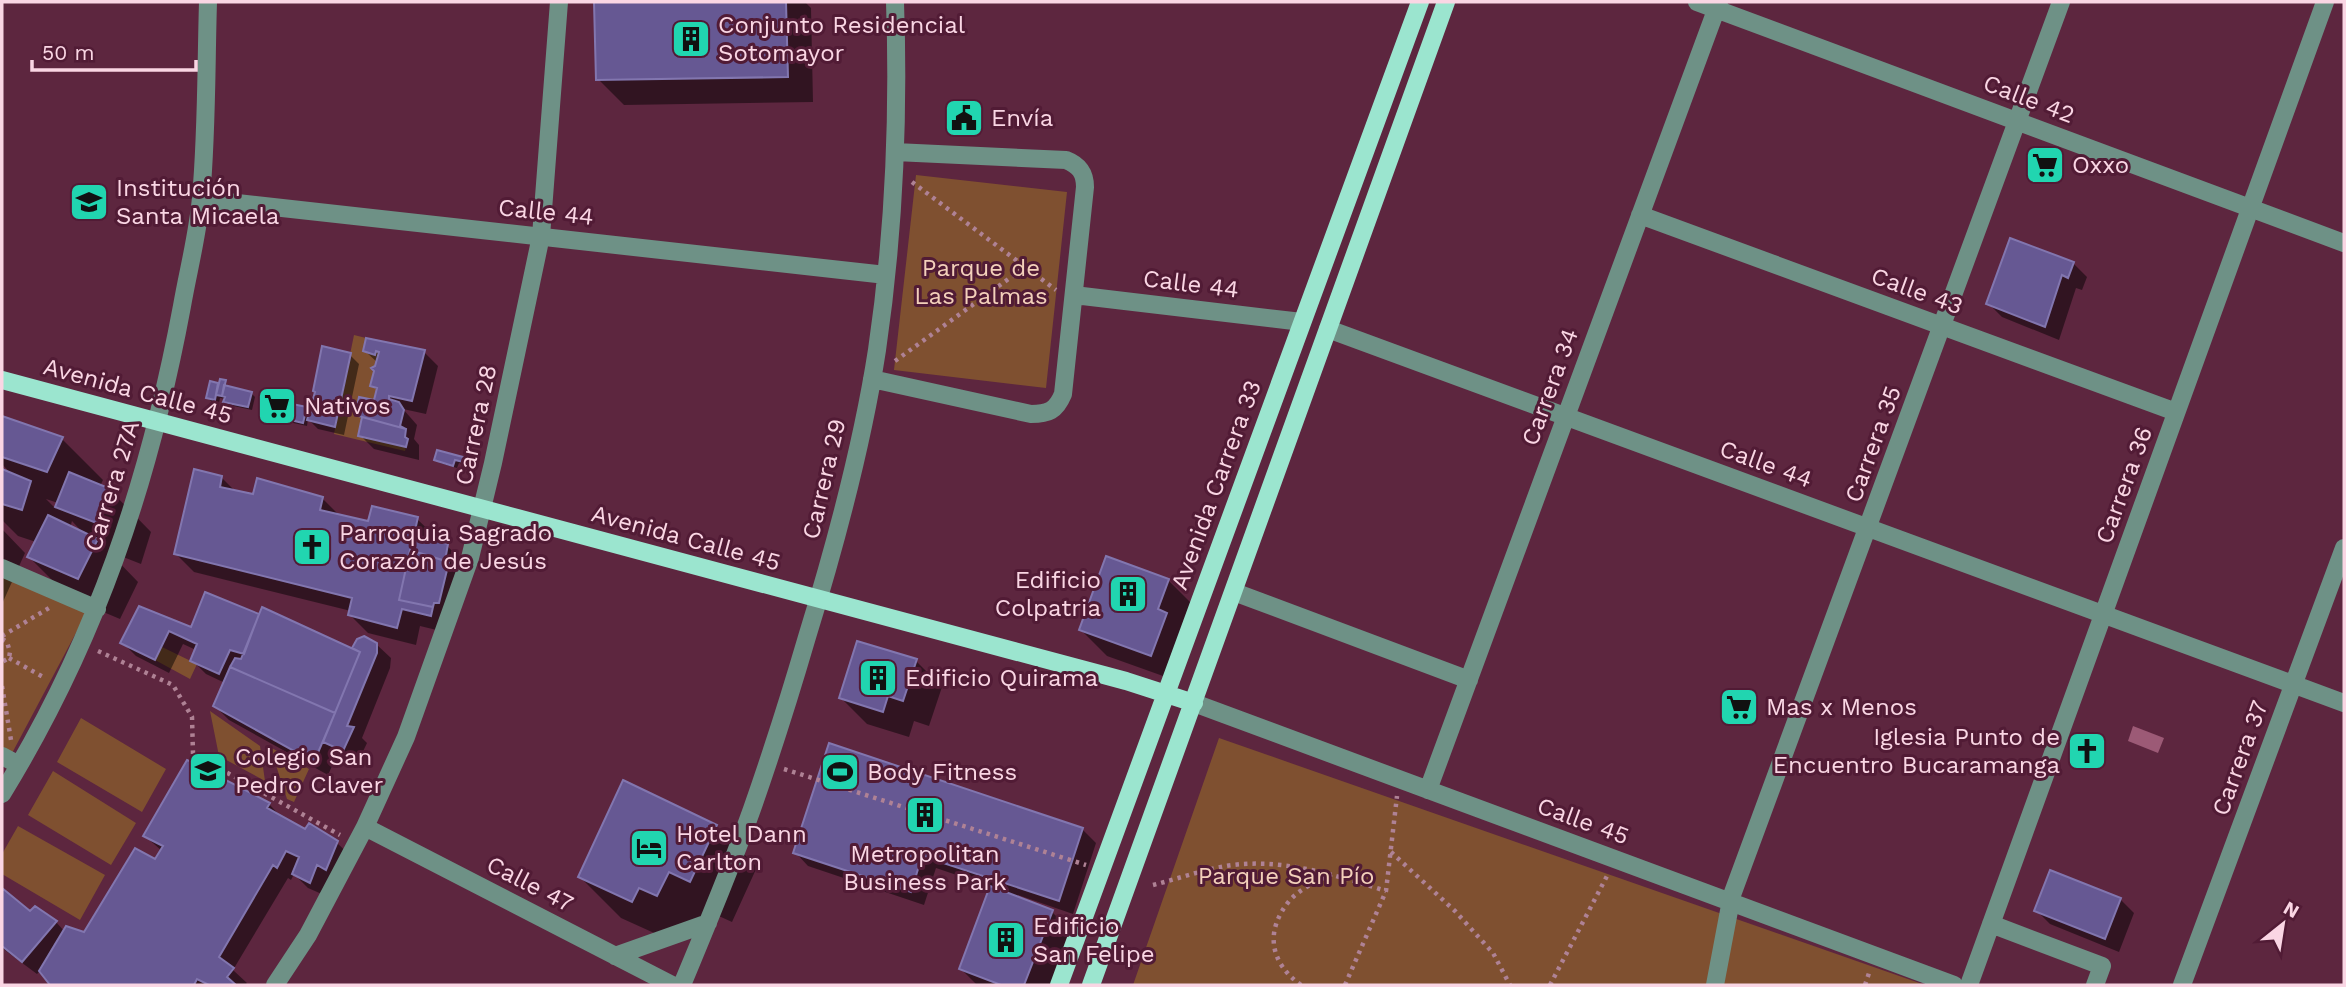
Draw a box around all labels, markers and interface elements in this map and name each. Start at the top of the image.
place label: Conjunto Residencial Sotomayor [718,11,966,67]
building icon: Conjunto Residencial Sotomayor [670,18,712,60]
scale bar [32,28,196,72]
text: 50 m [42,40,94,65]
street label: Calle 42 [1979,69,2079,129]
public building icon: Envía [943,97,985,139]
place label: Envía [991,104,1053,132]
supermarket icon: Oxxo [2024,144,2066,186]
place label: Oxxo [2072,151,2129,179]
place label: Institución Santa Micaela [116,174,279,230]
school or university icon: Institución Santa Micaela [68,181,110,223]
street label: Calle 44 [497,193,595,231]
park label: Parque de Las Palmas [914,254,1048,310]
street label: Calle 43 [1867,262,1967,320]
street label: Calle 44 [1142,264,1240,304]
street label: Carrera 34 [1516,325,1584,449]
street label: Avenida Calle 45 [41,352,235,430]
street label: Carrera 28 [450,362,502,488]
street label: Avenida Carrera 33 [1165,377,1267,593]
street label: Carrera 35 [1839,382,1907,506]
supermarket icon: Nativos [256,385,298,427]
place label: Nativos [304,392,391,420]
street label: Carrera 29 [797,416,851,542]
street label: Carrera 27A [79,417,145,555]
street label: Carrera 36 [2090,423,2158,547]
street label: Calle 44 [1716,434,1816,494]
street label: Avenida Calle 45 [589,499,783,577]
place label: Parroquia Sagrado Corazón de Jesús [339,519,552,575]
church icon: Parroquia Sagrado Corazón de Jesús [291,526,333,568]
place label: Edificio Colpatria [995,566,1101,622]
building icon: Edificio Colpatria [1107,573,1149,615]
building icon: Edificio Quirama [857,657,899,699]
place label: Edificio Quirama [905,664,1098,692]
supermarket icon: Mas x Menos [1718,686,1760,728]
place label: Mas x Menos [1766,693,1917,721]
street label: Carrera 37 [2206,697,2274,819]
place label: Iglesia Punto de Encuentro Bucaramanga [1773,723,2060,779]
church icon: Iglesia Punto de Encuentro Bucaramanga [2066,730,2108,772]
place label: Colegio San Pedro Claver [235,743,384,799]
school or university icon: Colegio San Pedro Claver [187,750,229,792]
sports icon: Body Fitness [819,751,861,793]
place label: Body Fitness [867,758,1017,786]
street label: Calle 45 [1533,792,1633,850]
building icon: Metropolitan Business Park [904,794,946,836]
place label: Hotel Dann Carlton [676,820,807,876]
hotel icon: Hotel Dann Carlton [628,827,670,869]
place label: Metropolitan Business Park [843,840,1007,896]
street label: Calle 47 [482,850,578,918]
park label: Parque San Pío [1198,862,1374,890]
north arrow [2248,889,2318,959]
text: N [2279,896,2303,923]
place label: Edificio San Felipe [1033,912,1155,968]
building icon: Edificio San Felipe [985,919,1027,961]

